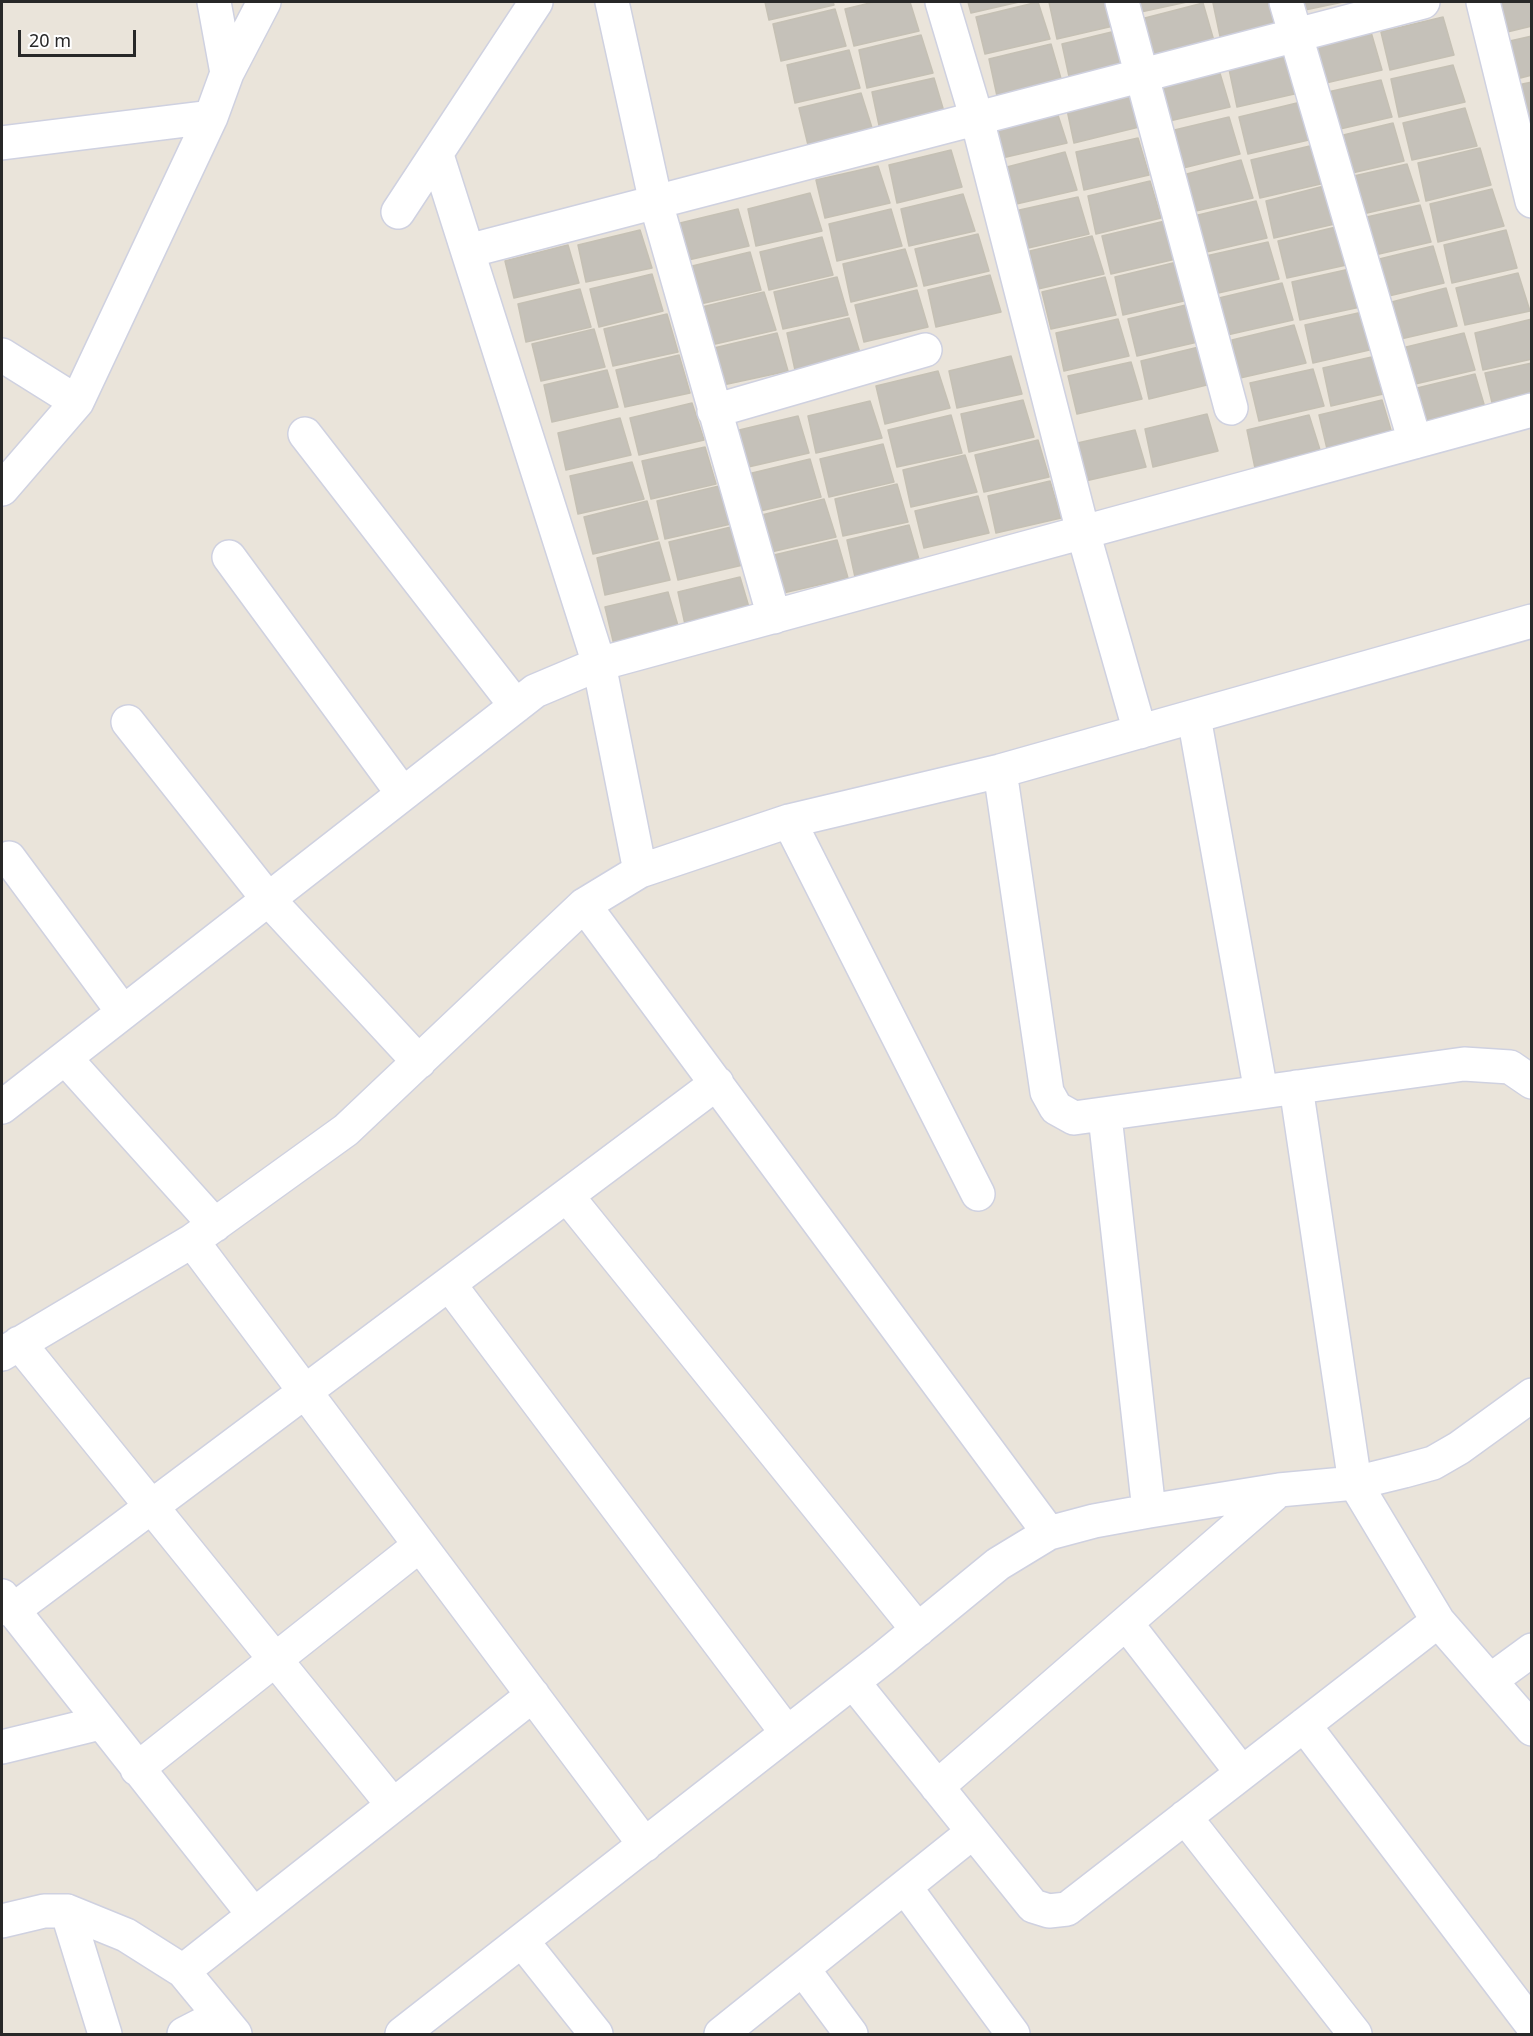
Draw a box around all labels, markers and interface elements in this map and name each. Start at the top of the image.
scale bar [21,18,140,56]
text: 20 m [29,28,71,52]

